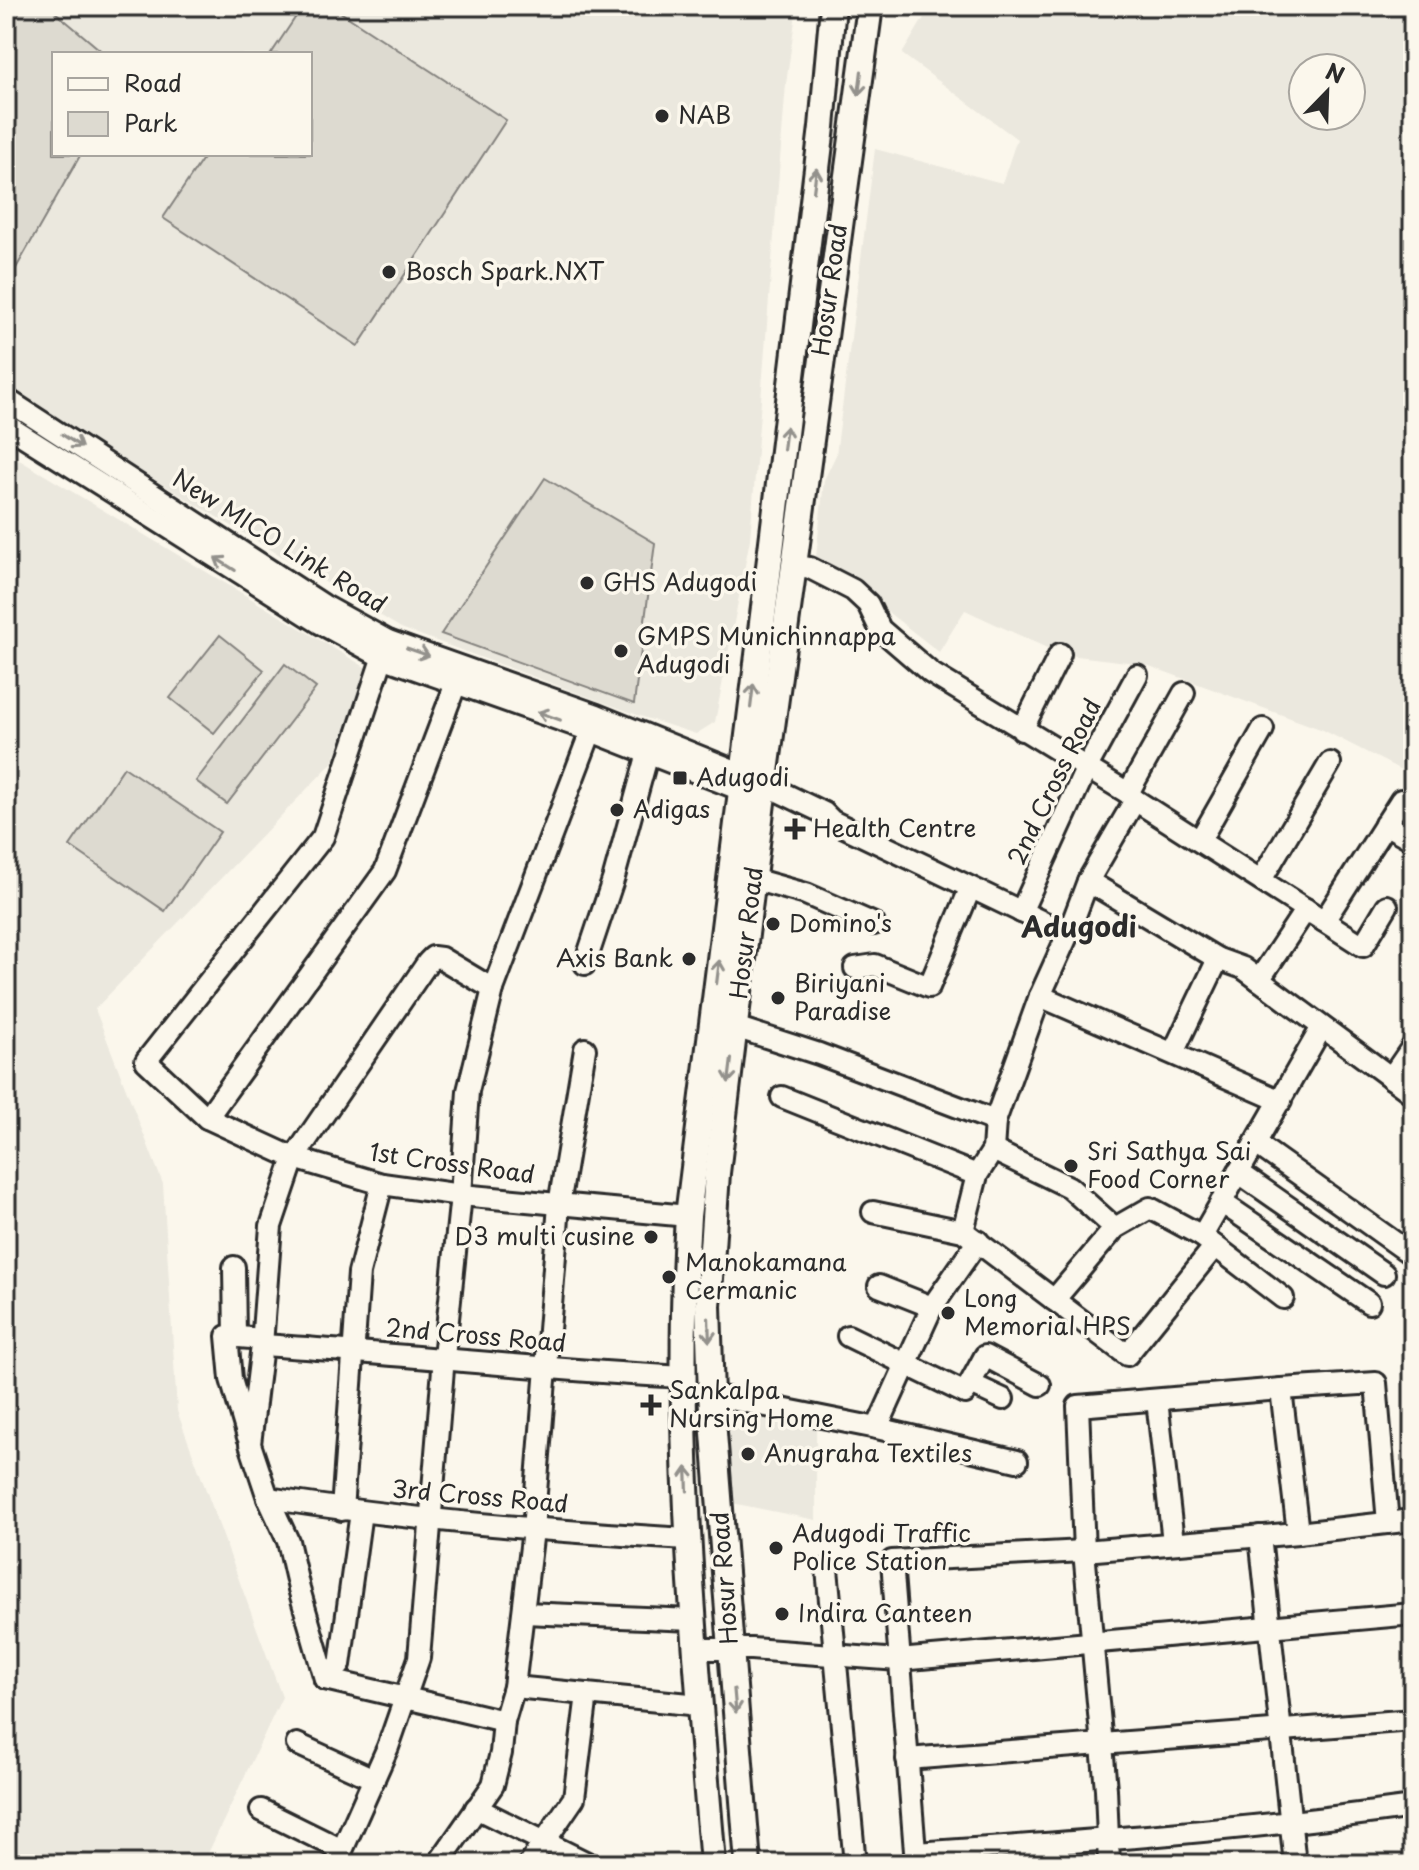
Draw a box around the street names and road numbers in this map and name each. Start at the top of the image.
street label: Hosur Road [801,221,855,358]
street label: New MICO Link Road [166,460,394,621]
street label: 2nd Cross Road [997,692,1109,870]
street label: Hosur Road [719,864,771,1001]
street label: 1st Cross Road [367,1133,537,1191]
street label: 2nd Cross Road [384,1308,568,1360]
street label: 3rd Cross Road [390,1469,570,1521]
street label: Hosur Road [700,1510,746,1646]

